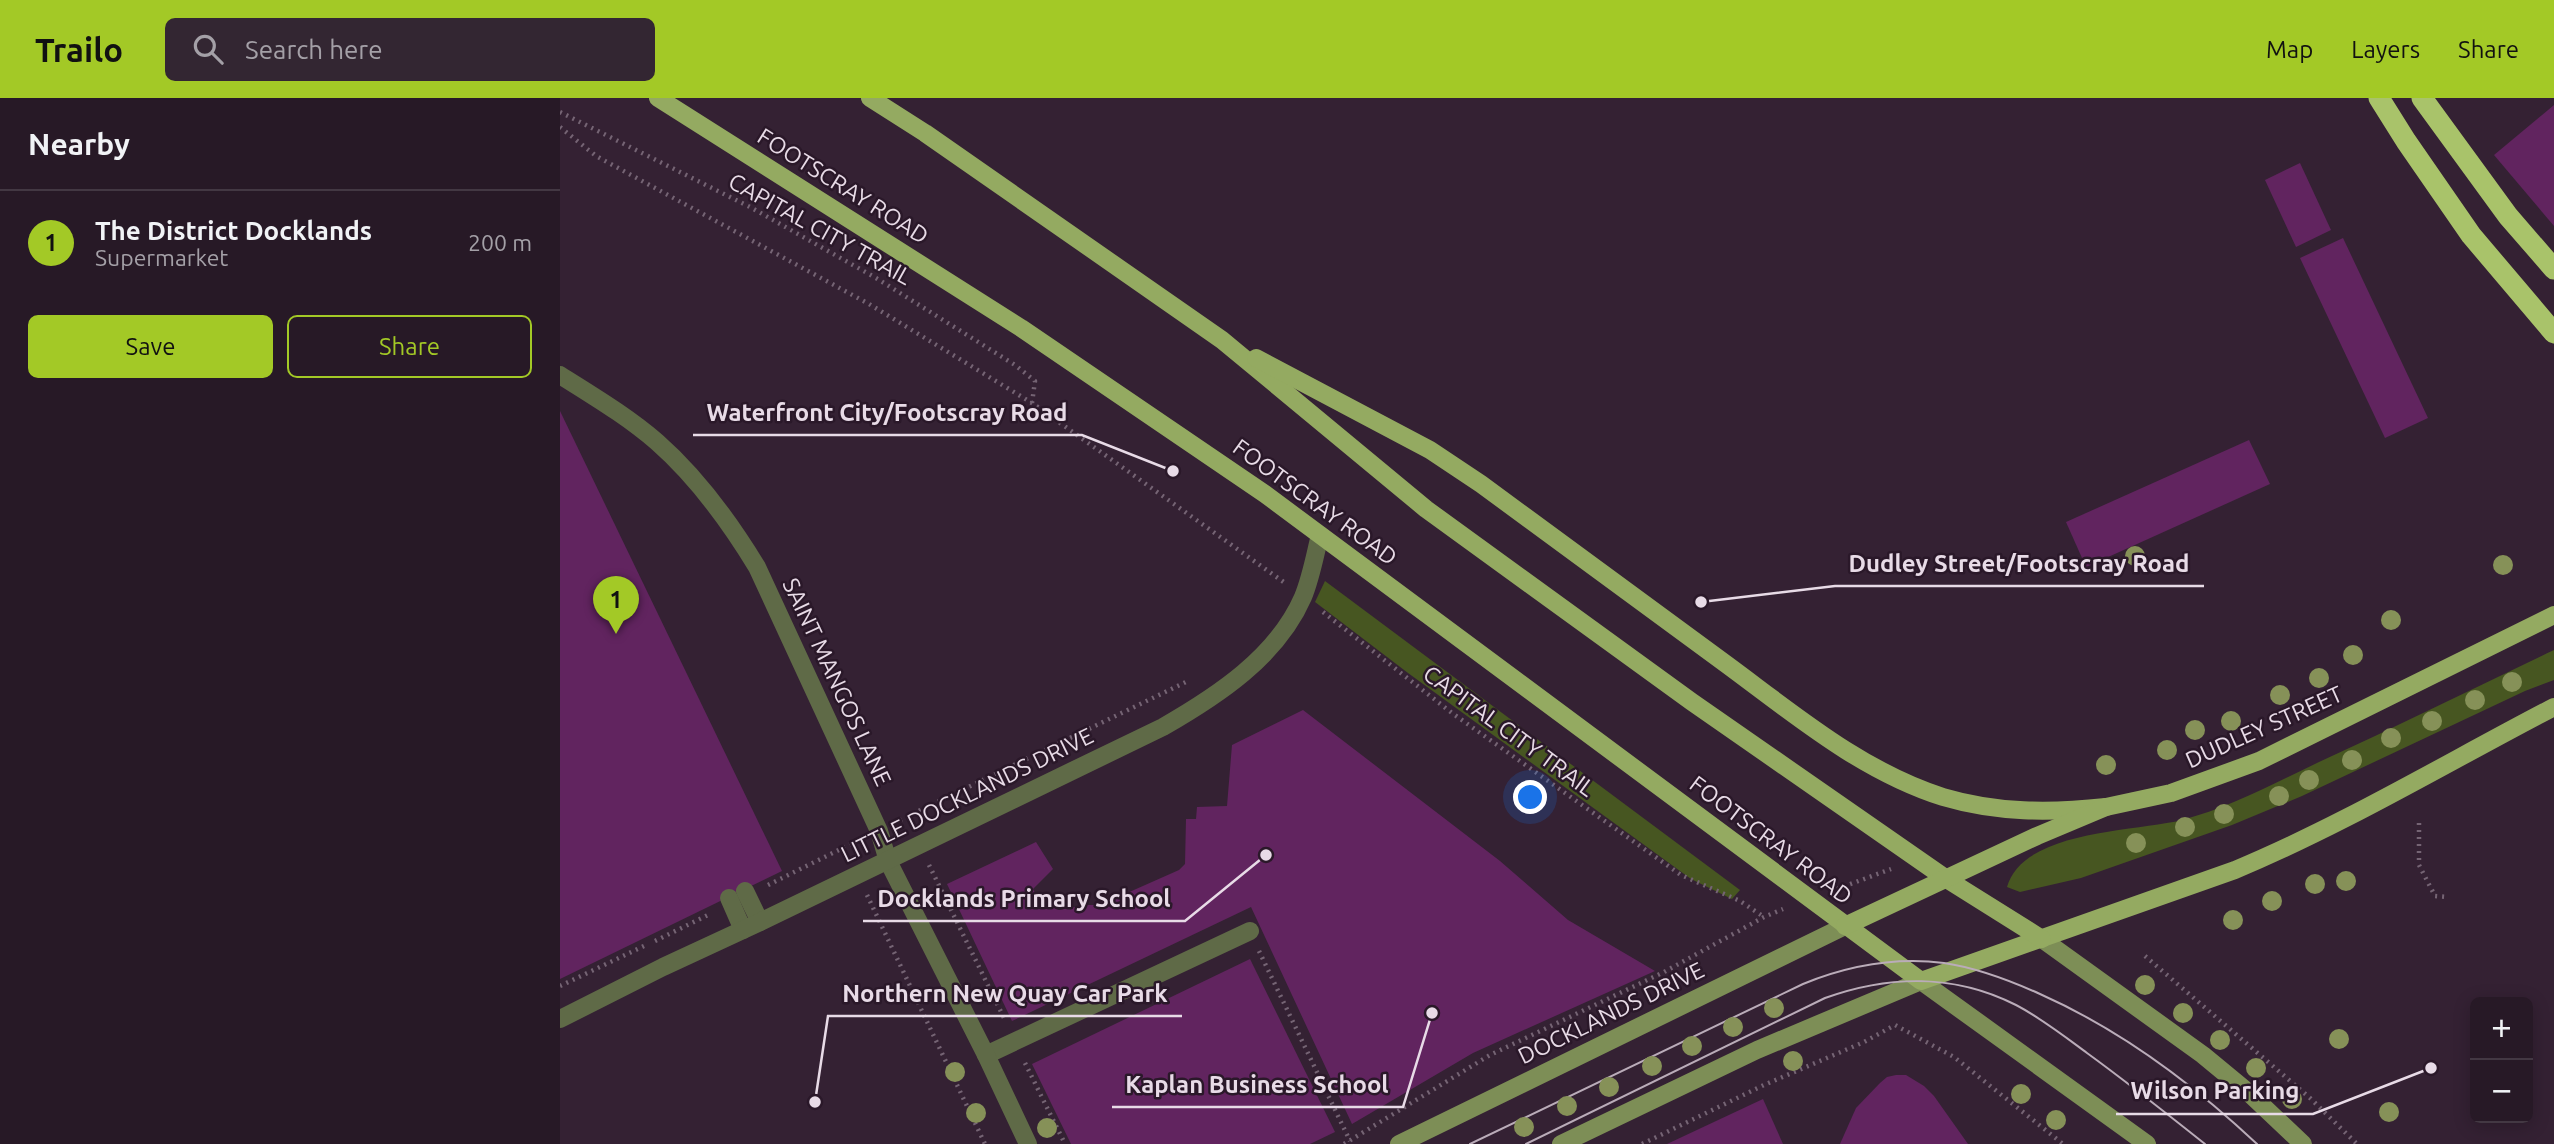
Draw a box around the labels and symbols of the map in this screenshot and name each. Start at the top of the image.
street label: FOOTSCRAY ROAD [753,123,933,248]
street label: CAPITAL CITY TRAIL [725,168,916,289]
callout: Waterfront City/Footscray Road [693,390,1082,435]
text: Waterfront City/Footscray Road [707,399,1067,426]
street label: FOOTSCRAY ROAD [1229,434,1402,569]
callout: Dudley Street/Footscray Road [1835,541,2204,586]
text: Dudley Street/Footscray Road [1849,550,2189,577]
street label: SAINT MANGOS LANE [778,574,896,789]
pin: 1 [593,576,639,634]
street label: CAPITAL CITY TRAIL [1419,660,1600,801]
street label: DUDLEY STREET [2181,681,2346,772]
street label: LITTLE DOCKLANDS DRIVE [837,723,1097,867]
street label: FOOTSCRAY ROAD [1685,771,1857,909]
your location [1513,780,1547,814]
callout: Docklands Primary School [863,876,1185,921]
text: Docklands Primary School [877,885,1171,912]
street label: DOCKLANDS DRIVE [1514,957,1708,1068]
callout: Northern New Quay Car Park [828,971,1182,1016]
text: Northern New Quay Car Park [842,980,1168,1007]
callout: Kaplan Business School [1112,1062,1403,1107]
callout: Wilson Parking [2116,1069,2313,1114]
text: Kaplan Business School [1125,1071,1389,1098]
text: Wilson Parking [2131,1077,2300,1104]

